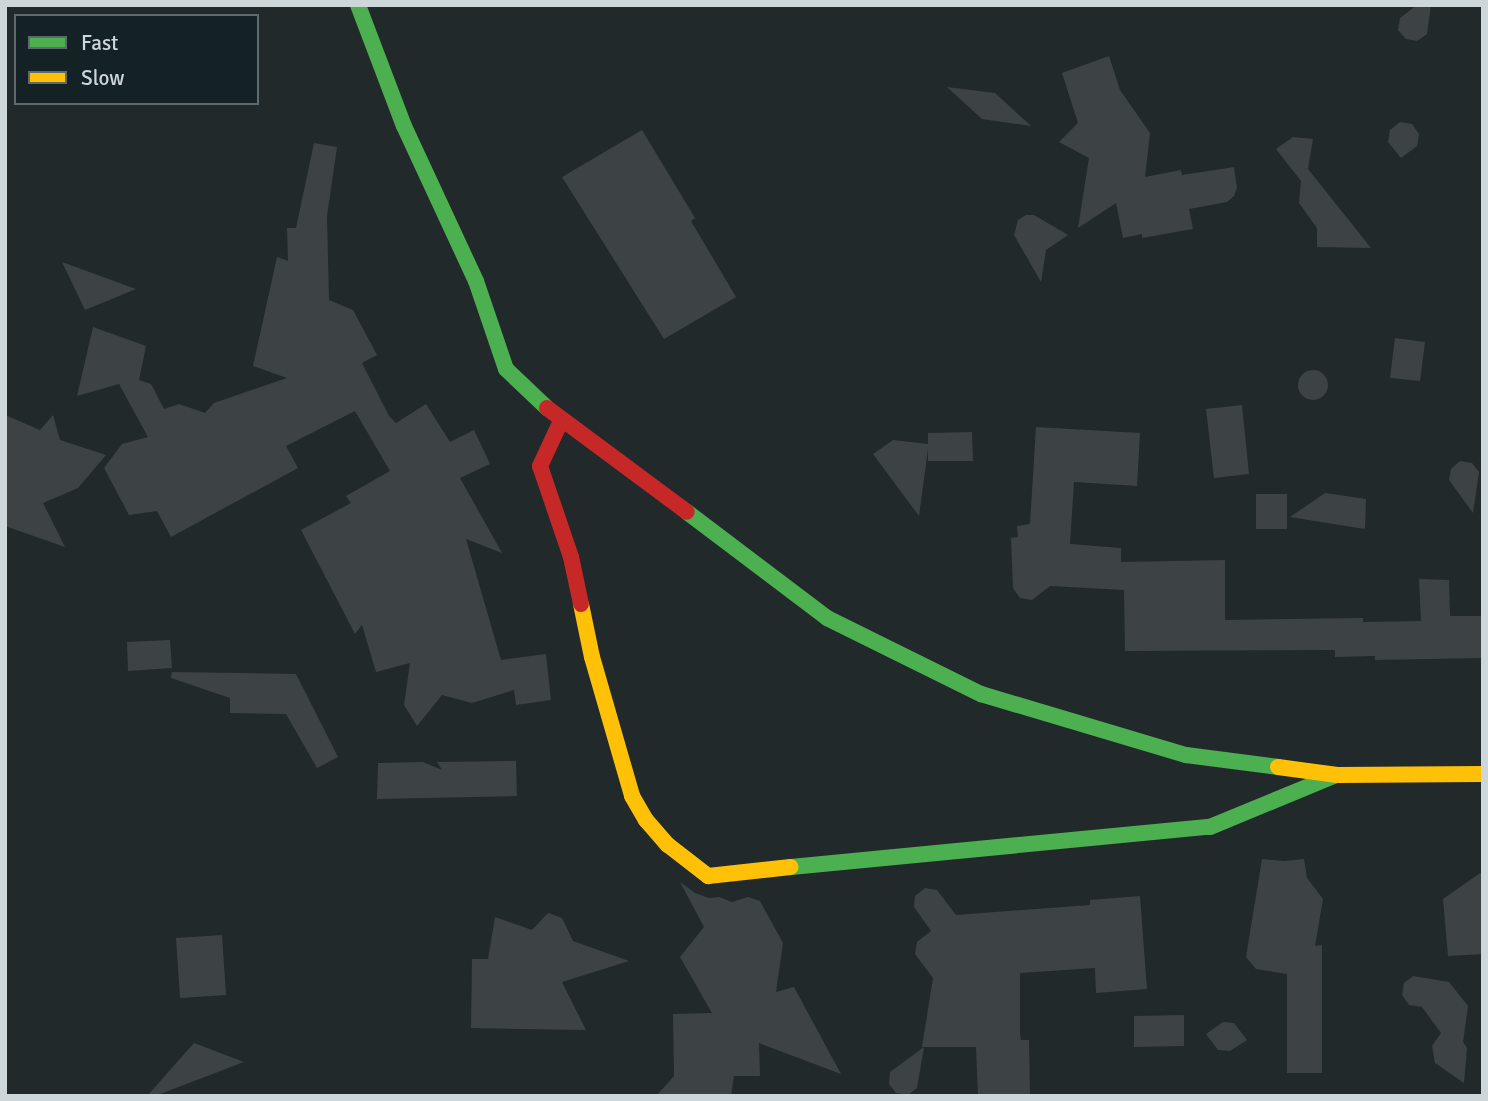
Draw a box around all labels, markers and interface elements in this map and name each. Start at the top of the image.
legend [14,14,259,105]
text: Fast [81,30,118,56]
text: Slow [81,65,125,91]

